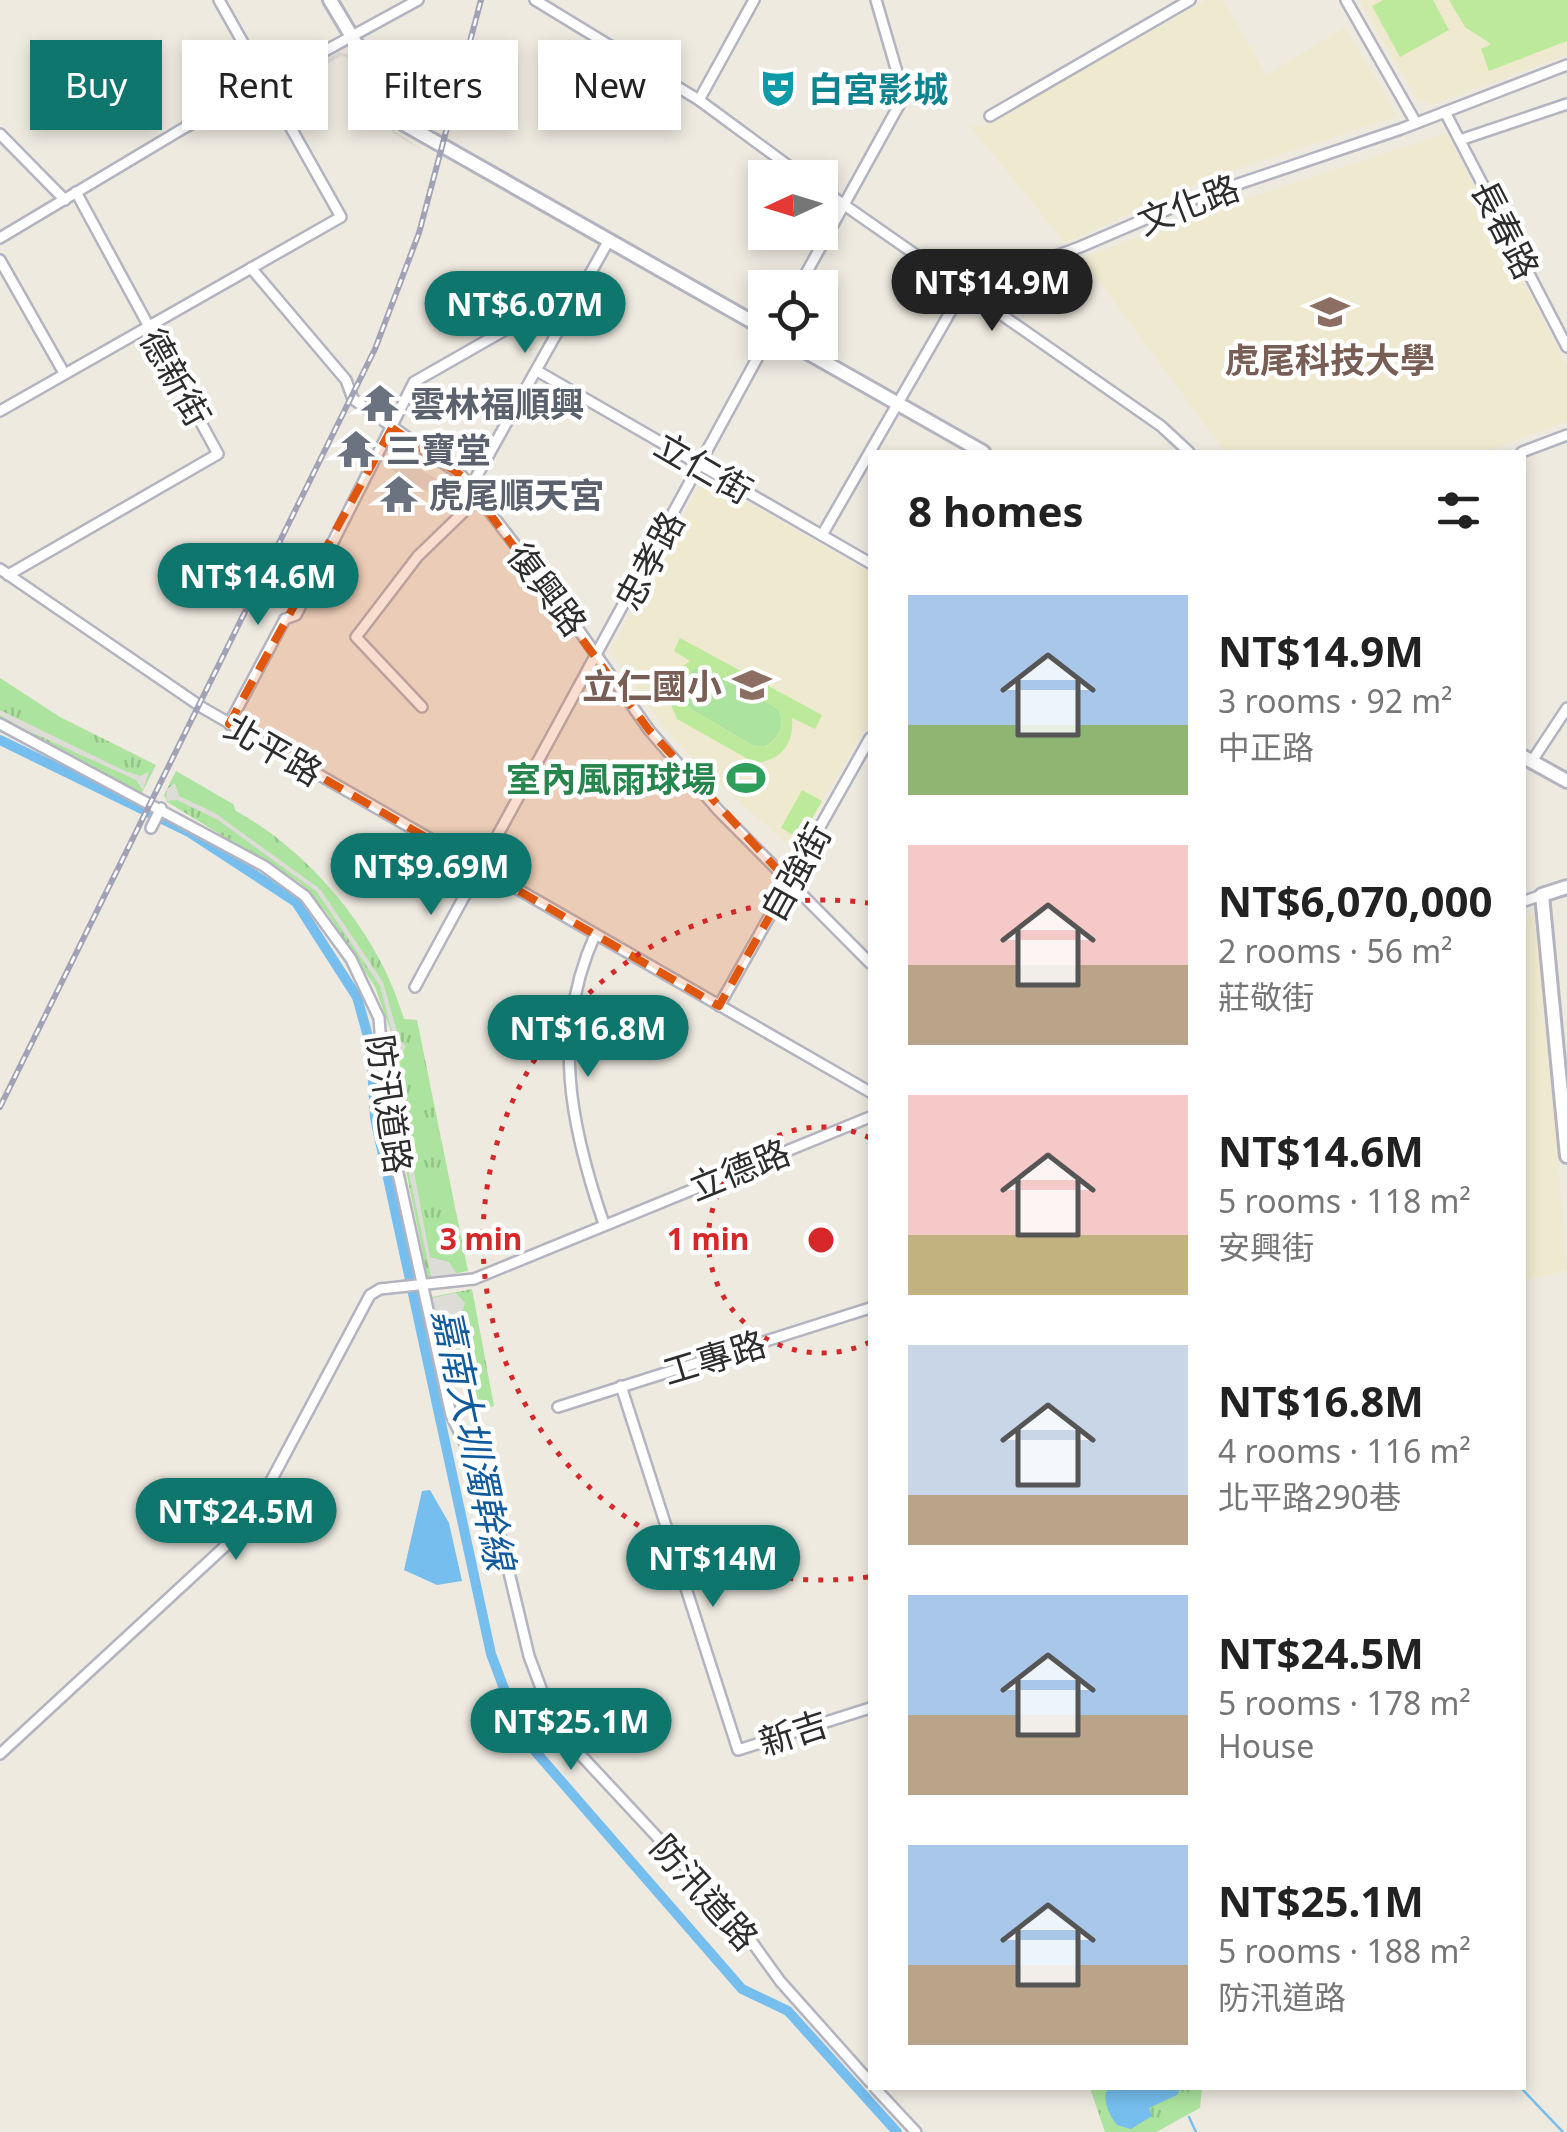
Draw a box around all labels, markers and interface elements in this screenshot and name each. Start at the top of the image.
chip: Buy [30,40,162,130]
chip: Rent [182,40,328,130]
chip: Filters [348,40,518,130]
chip: New [538,40,681,130]
place label: 白宮影城 [808,65,948,112]
theatre icon: 白宮影城 [757,67,799,109]
north arrow [748,160,838,250]
map controls [748,160,838,360]
street label: 文化路 [1131,163,1245,245]
street label: 長春路 [1461,172,1551,286]
pin: NT$14.9M [889,249,1095,334]
text: NT$14.9M [914,260,1070,303]
button: locate [748,270,838,360]
pin: NT$6.07M [422,271,628,356]
text: NT$6.07M [447,282,603,325]
school or university icon: 虎尾科技大學 [1309,291,1351,333]
street label: 德新街 [130,320,222,434]
place label: 虎尾科技大學 [1225,336,1435,383]
place label: 雲林福順興 [410,380,585,427]
temple icon: 雲林福順興 [359,382,401,424]
street label: 立仁街 [647,420,761,514]
place label: 三寶堂 [386,426,491,473]
temple icon: 三寶堂 [335,428,377,470]
place label: 虎尾順天宮 [429,471,604,518]
temple icon: 虎尾順天宮 [378,473,420,515]
text: 8 homes [908,482,1084,539]
icon: filters [1431,483,1486,538]
street label: 忠孝路 [604,503,694,617]
street label: 復興路 [498,533,598,645]
pin: NT$14.6M [155,543,361,628]
text: NT$14.6M [180,554,336,597]
text: NT$14.9M [1218,622,1424,679]
icon: home [988,635,1108,755]
place label: 立仁國小 [582,662,722,709]
school or university icon: 立仁國小 [731,664,773,706]
text: 3 rooms · 92 m² [1218,679,1452,722]
street label: 北平路 [217,702,331,796]
text: 中正路 [1218,725,1314,768]
place label: 室內風雨球場 [506,755,716,802]
sports icon: 室內風雨球場 [725,757,767,799]
street label: 自強街 [749,815,841,929]
pin: NT$9.69M [328,833,534,918]
text: NT$9.69M [353,844,509,887]
text: NT$6,070,000 [1218,872,1493,929]
icon: home [988,885,1108,1005]
text: 2 rooms · 56 m² [1218,929,1452,972]
text: 莊敬街 [1218,975,1314,1018]
pin: NT$16.8M [485,995,691,1080]
text: NT$16.8M [510,1006,666,1049]
street label: 防汛道路 [357,1031,423,1177]
text: NT$14.6M [1218,1122,1424,1179]
street label: 立德路 [682,1128,796,1210]
icon: home [988,1135,1108,1255]
text: 5 rooms · 118 m² [1218,1179,1471,1222]
text: 3 min [440,1218,522,1259]
text: 1 min [667,1218,749,1259]
centre of rings [803,1222,839,1258]
text: 安興街 [1218,1225,1314,1268]
water label: 嘉南大圳濁幹線 [422,1303,529,1578]
street label: 工專路 [657,1319,771,1395]
text: NT$16.8M [1218,1372,1424,1429]
icon: home [988,1385,1108,1505]
text: 4 rooms · 116 m² [1218,1429,1471,1472]
text: 北平路290巷 [1218,1475,1401,1518]
pin: NT$24.5M [133,1478,339,1563]
text: NT$24.5M [158,1489,314,1532]
pin: NT$14M [632,1525,794,1610]
text: NT$14M [648,1536,778,1579]
text: NT$24.5M [1218,1624,1424,1681]
icon: home [988,1635,1108,1755]
text: 5 rooms · 178 m² [1218,1681,1471,1724]
pin: NT$25.1M [468,1688,674,1773]
text: NT$25.1M [493,1699,649,1742]
street label: 新吉 [752,1699,834,1765]
text: House [1218,1724,1314,1767]
street label: 防汛道路 [641,1824,769,1960]
text: NT$25.1M [1218,1872,1424,1929]
icon: home [988,1885,1108,2005]
text: 5 rooms · 188 m² [1218,1929,1471,1972]
text: 防汛道路 [1218,1975,1346,2018]

